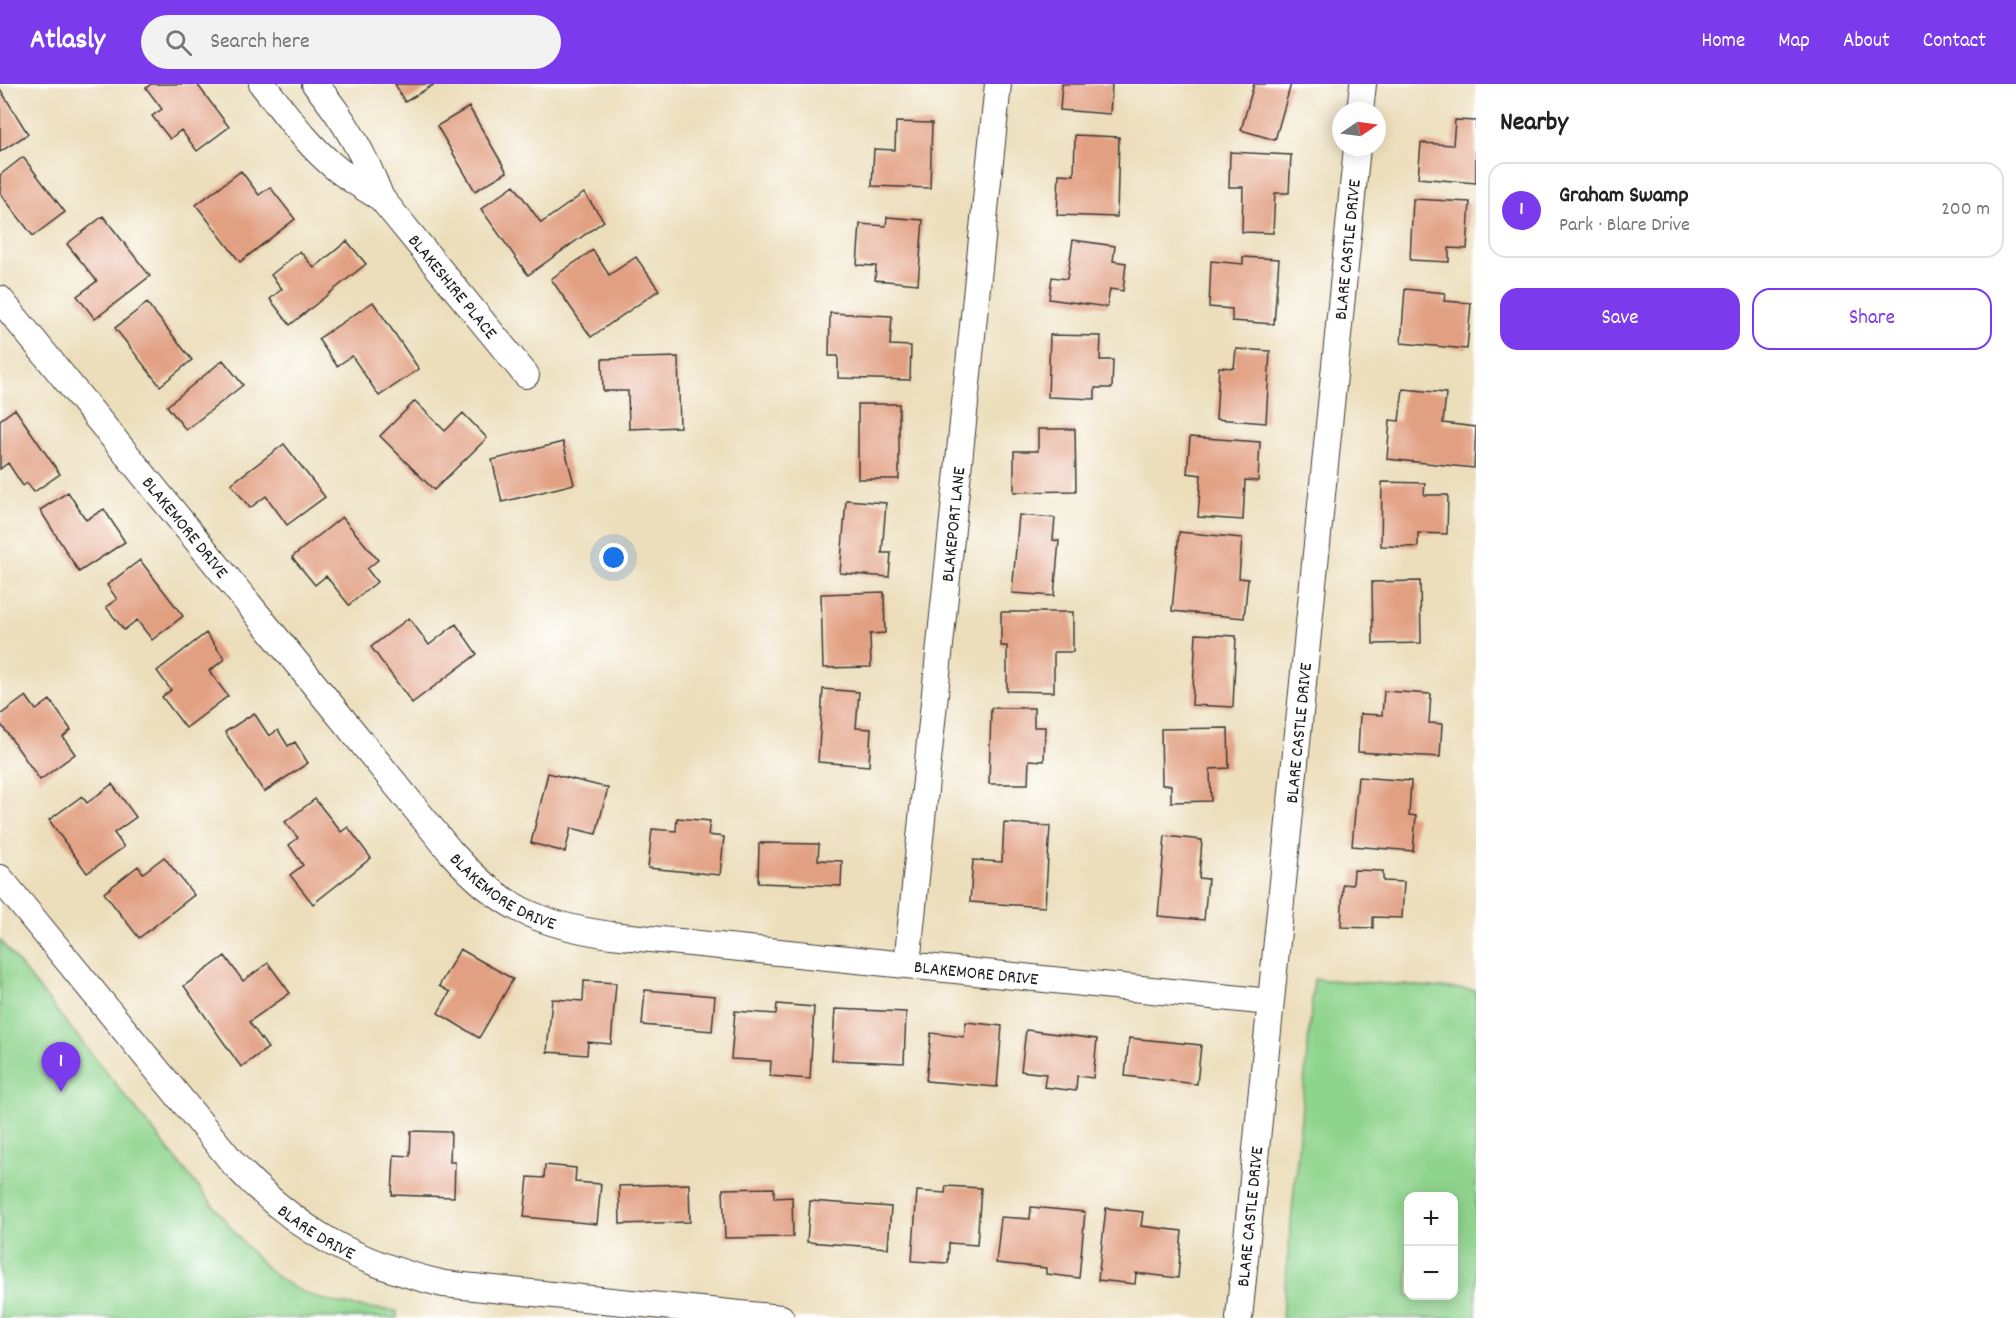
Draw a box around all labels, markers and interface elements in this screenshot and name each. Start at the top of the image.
search box [141,15,561,69]
text: Atlasly [30,22,105,62]
icon: search [162,26,195,59]
text: Search here [210,27,310,58]
text: Home [1701,27,1745,57]
text: Map [1778,27,1810,57]
text: About [1843,27,1890,57]
text: Contact [1923,27,1986,57]
north arrow [1332,102,1386,156]
text: Nearby [1500,105,1568,142]
street label: BLARE CASTLE DRIVE [1330,178,1369,321]
text: Graham Swamp [1559,181,1689,212]
text: 1 [1519,196,1524,224]
text: 200 m [1941,196,1990,224]
text: Park · Blare Drive [1559,212,1690,240]
street label: BLAKESHIRE PLACE [401,230,502,345]
button: Save [1500,288,1740,350]
button: Share [1752,288,1992,350]
street label: BLAKEPORT LANE [937,466,973,583]
street label: BLAKEMORE DRIVE [135,472,233,585]
your location [599,543,628,572]
street label: BLARE CASTLE DRIVE [1281,662,1320,805]
street label: BLAKEMORE DRIVE [443,848,559,938]
street label: BLAKEMORE DRIVE [913,956,1039,993]
pin: 1 [42,1042,80,1092]
street label: BLARE CASTLE DRIVE [1232,1145,1271,1288]
map controls [1404,1192,1458,1300]
button: + [1404,1192,1458,1246]
street label: BLARE DRIVE [271,1200,359,1268]
button: − [1404,1246,1458,1300]

